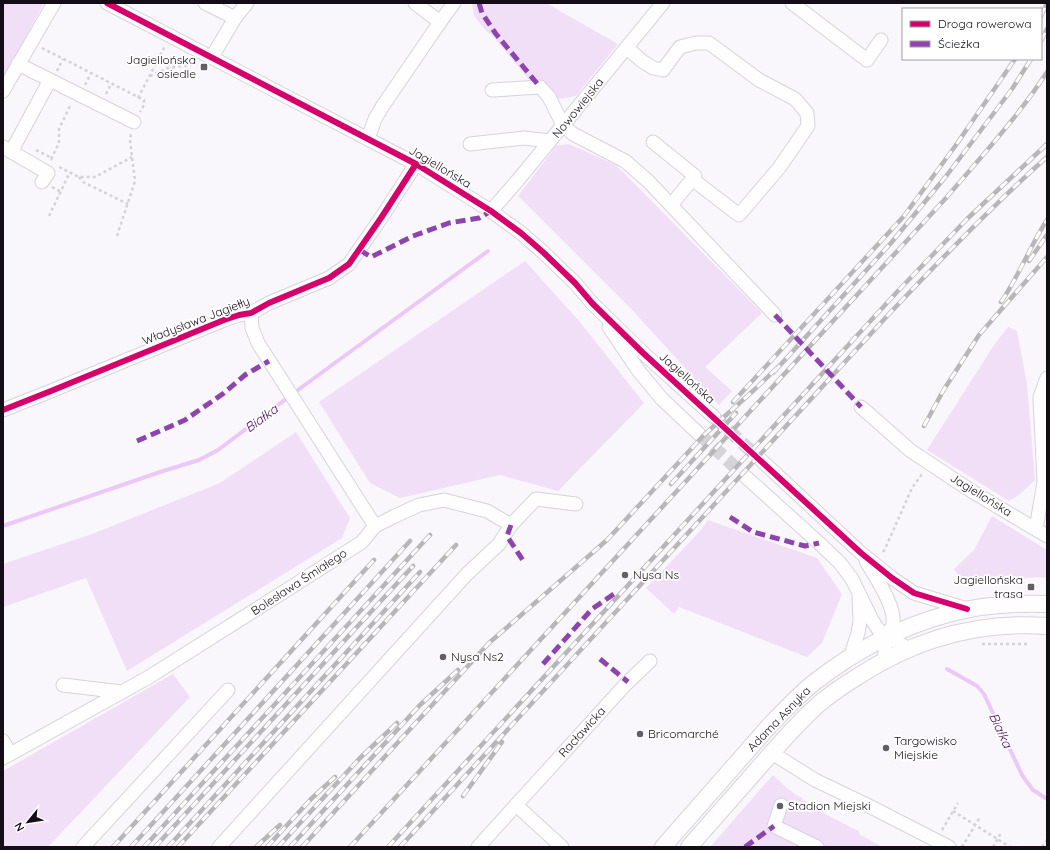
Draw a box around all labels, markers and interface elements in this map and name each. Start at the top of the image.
legend [902,8,1042,60]
text: Droga rowerowa [938,16,1032,31]
text: Ścieżka [938,36,980,51]
place label: Jagiellońska osiedle [126,52,196,81]
marker: Jagiellońska osiedle [199,62,209,72]
street label: Nowowiejska [549,75,606,141]
street label: Jagiellońska [406,142,474,191]
street label: Władysława Jagiełły [140,293,252,348]
street label: Jagiellońska [656,349,718,407]
water label: Białka [241,400,282,435]
street label: Jagiellońska [948,470,1015,519]
street label: Bolesława Śmiałego [248,545,349,618]
place label: Nysa Ns [633,567,679,582]
marker: Nysa Ns [620,570,630,580]
place label: Jagiellońska trasa [953,572,1023,601]
marker: Jagiellońska trasa [1026,582,1036,592]
place label: Nysa Ns2 [451,649,504,664]
marker: Nysa Ns2 [438,652,448,662]
street label: Adama Asnyka [744,683,813,754]
street label: Racławicka [555,703,608,760]
water label: Białka [986,710,1017,751]
place label: Bricomarché [648,726,719,741]
marker: Bricomarché [635,729,645,739]
place label: Targowisko Miejskie [894,733,957,762]
marker: Targowisko Miejskie [881,743,891,753]
place label: Stadion Miejski [788,798,871,813]
marker: Stadion Miejski [775,801,785,811]
north arrow [8,802,48,842]
text: N [11,820,27,834]

